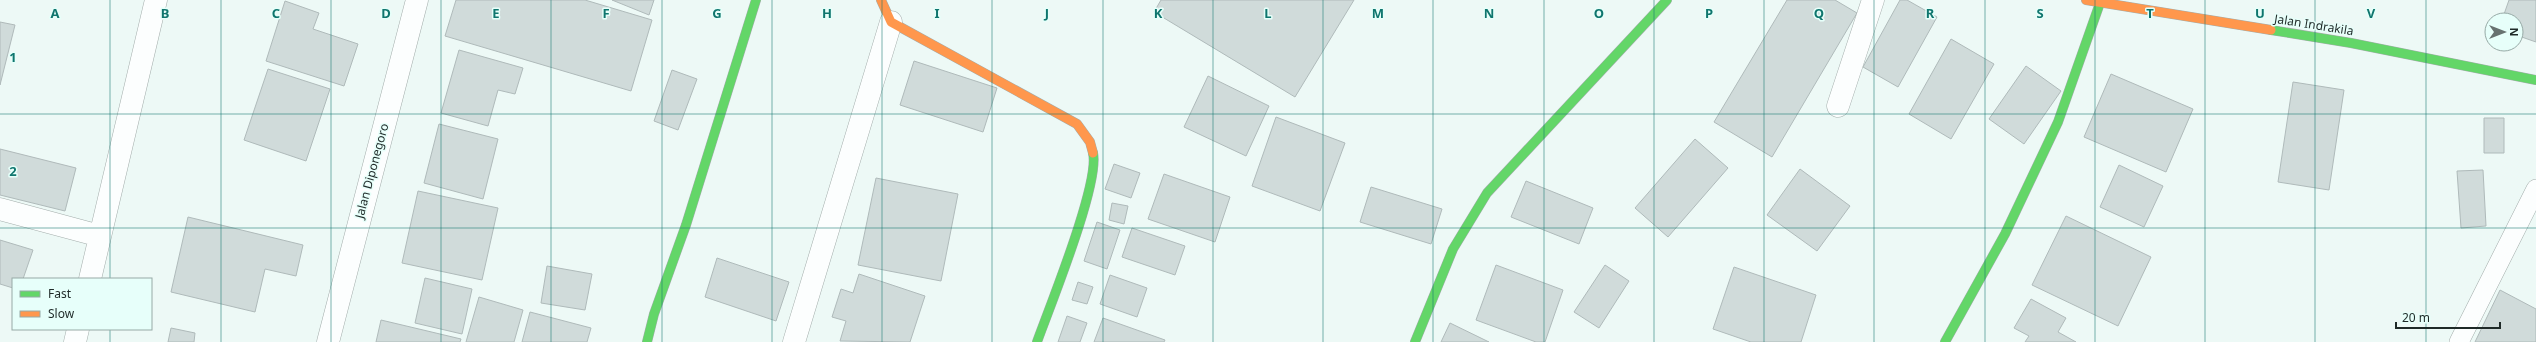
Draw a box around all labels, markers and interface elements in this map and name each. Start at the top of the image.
text: A [51,4,60,22]
text: B [161,4,169,22]
text: C [272,4,280,22]
text: D [381,4,391,22]
text: E [492,4,500,22]
text: F [602,4,610,22]
text: G [712,4,722,22]
text: H [822,4,832,22]
text: I [934,4,940,22]
text: J [1044,4,1049,22]
text: K [1154,4,1163,22]
text: L [1264,4,1272,22]
text: M [1372,4,1384,22]
text: N [1484,4,1494,22]
text: O [1594,4,1604,22]
text: P [1705,4,1713,22]
text: Q [1814,4,1824,22]
text: R [1926,4,1935,22]
text: S [2036,4,2044,22]
text: T [2146,4,2154,22]
text: U [2255,4,2265,22]
text: V [2367,4,2376,22]
street label: Jalan Indrakila [2272,10,2355,39]
north arrow [2484,12,2524,52]
text: N [2507,28,2522,36]
text: 1 [9,48,17,66]
street label: Jalan Diponegoro [350,121,392,221]
text: 2 [9,162,17,180]
legend [12,278,152,330]
text: Fast [48,285,72,302]
scale bar [2396,304,2500,330]
text: Slow [48,305,75,322]
text: 20 m [2402,309,2430,326]

